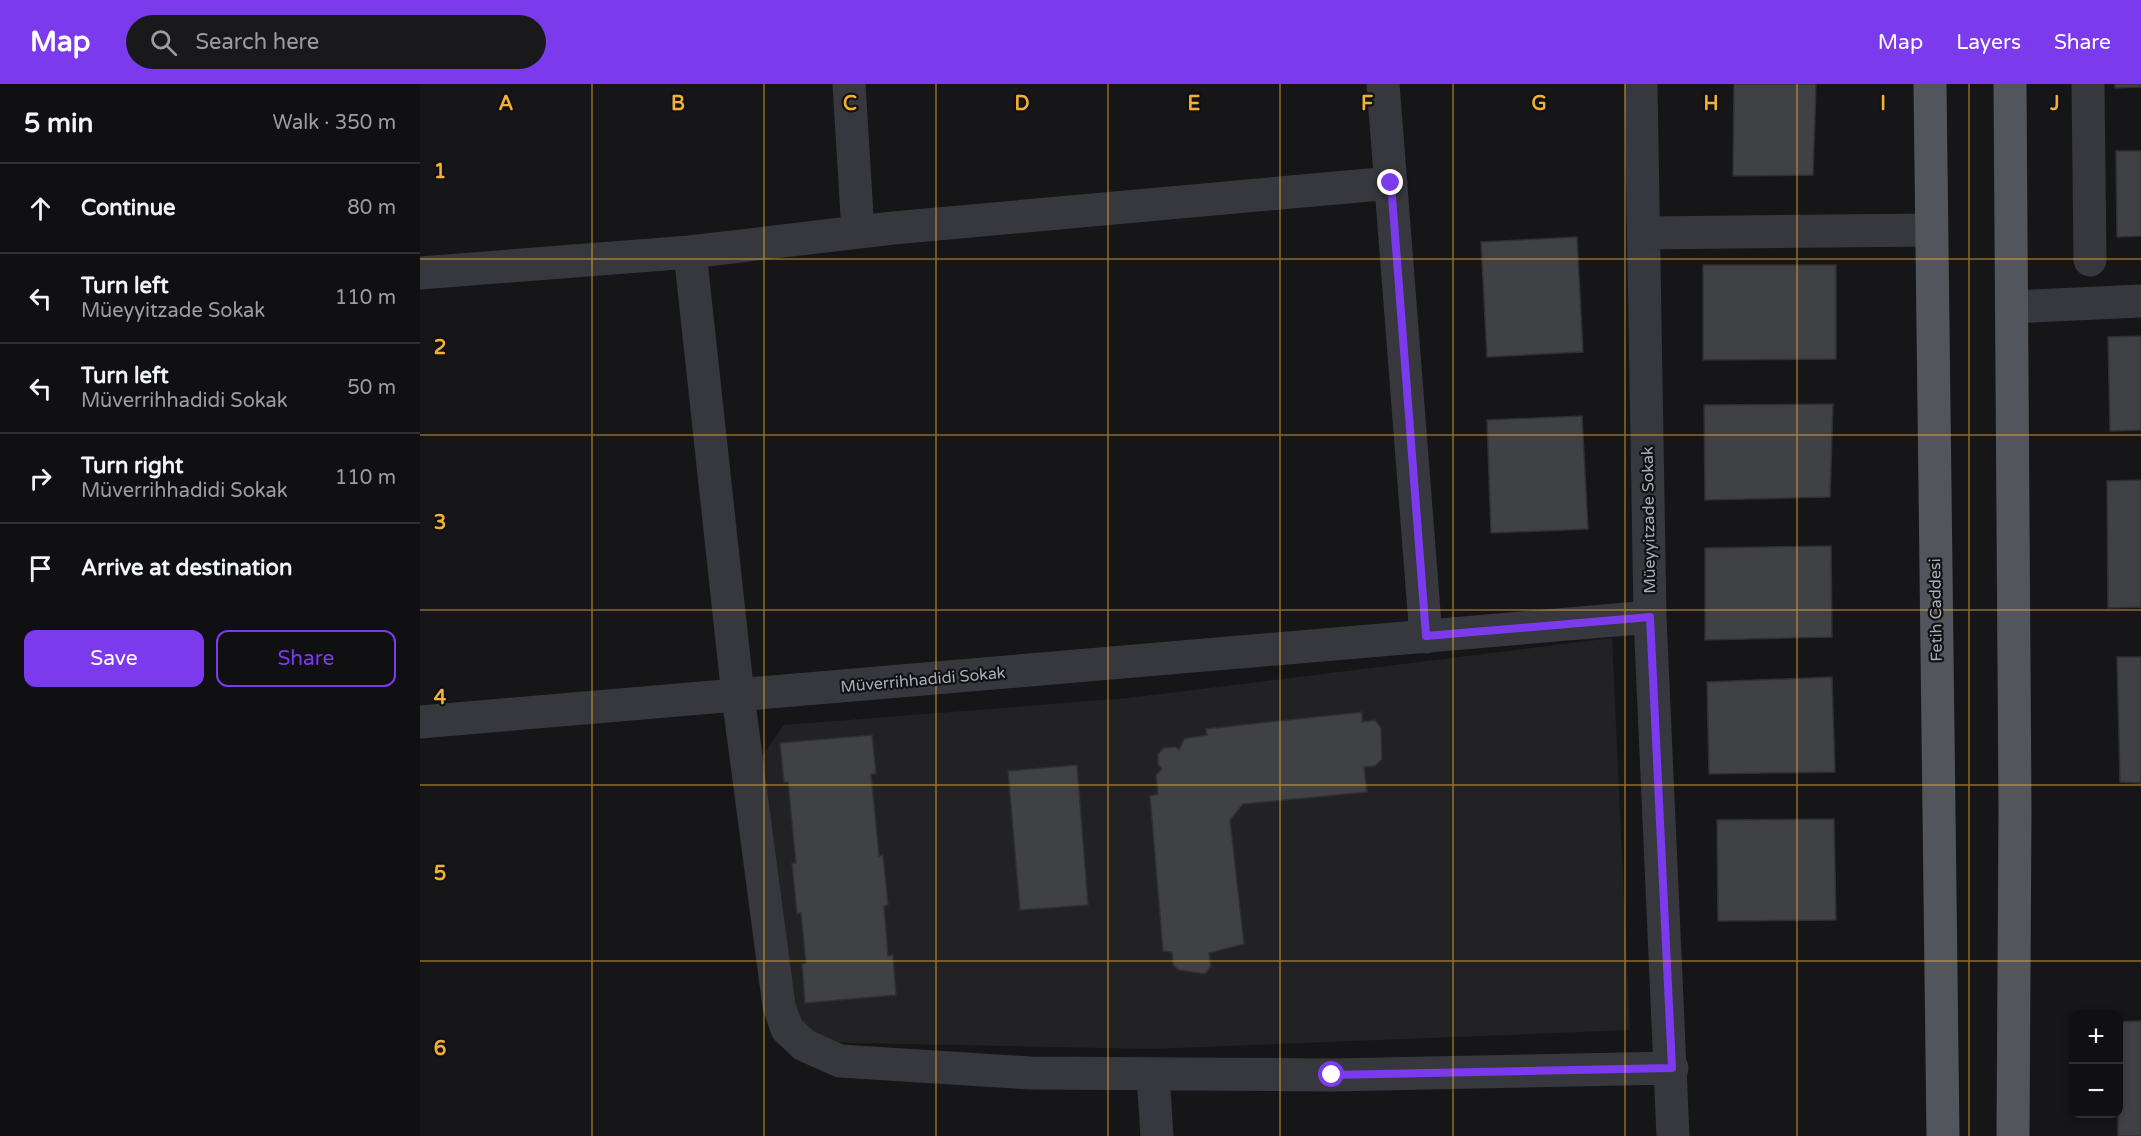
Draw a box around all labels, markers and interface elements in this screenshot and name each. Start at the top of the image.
search box [126,15,546,69]
text: Map [30,25,90,59]
icon: search [147,26,180,59]
text: Search here [195,29,319,55]
text: Map [1878,30,1923,55]
text: Layers [1956,30,2021,55]
text: Share [2054,30,2111,55]
text: A [499,92,514,116]
text: B [671,92,685,116]
text: C [843,92,857,116]
text: D [1014,92,1030,116]
text: E [1188,92,1201,116]
text: F [1361,92,1373,116]
text: G [1531,92,1547,116]
text: H [1703,92,1719,116]
text: I [1880,92,1886,116]
text: J [2049,92,2060,116]
text: 5 min [24,108,93,139]
text: Walk · 350 m [273,111,396,135]
text: 1 [434,160,446,184]
route end [1377,169,1403,195]
icon: ahead [24,192,57,225]
text: Continue [81,195,176,221]
text: 80 m [347,196,396,220]
text: Turn left [81,273,169,299]
icon: left [24,282,57,315]
text: 110 m [335,286,396,310]
text: Müeyyitzade Sokak [81,299,265,323]
text: 2 [434,336,446,360]
text: Turn left [81,363,169,389]
icon: left [24,372,57,405]
text: 50 m [347,376,396,400]
text: Müverrihhadidi Sokak [81,389,288,413]
street label: Müeyyitzade Sokak [1638,446,1660,594]
text: Turn right [81,453,183,479]
icon: right [24,462,57,495]
text: 110 m [335,466,396,490]
text: Müverrihhadidi Sokak [81,479,288,503]
text: 3 [434,511,446,535]
icon: arrive [24,552,57,585]
text: Arrive at destination [81,555,292,581]
street label: Fetih Caddesi [1925,558,1947,662]
button: Save [24,630,204,687]
button: Share [216,630,396,687]
street label: Müverrihhadidi Sokak [840,663,1006,697]
text: 4 [434,686,447,710]
text: 5 [434,862,446,886]
map controls [2069,1010,2123,1118]
button: + [2069,1010,2123,1064]
text: 6 [434,1037,446,1061]
route start [1318,1061,1344,1087]
button: − [2069,1064,2123,1118]

